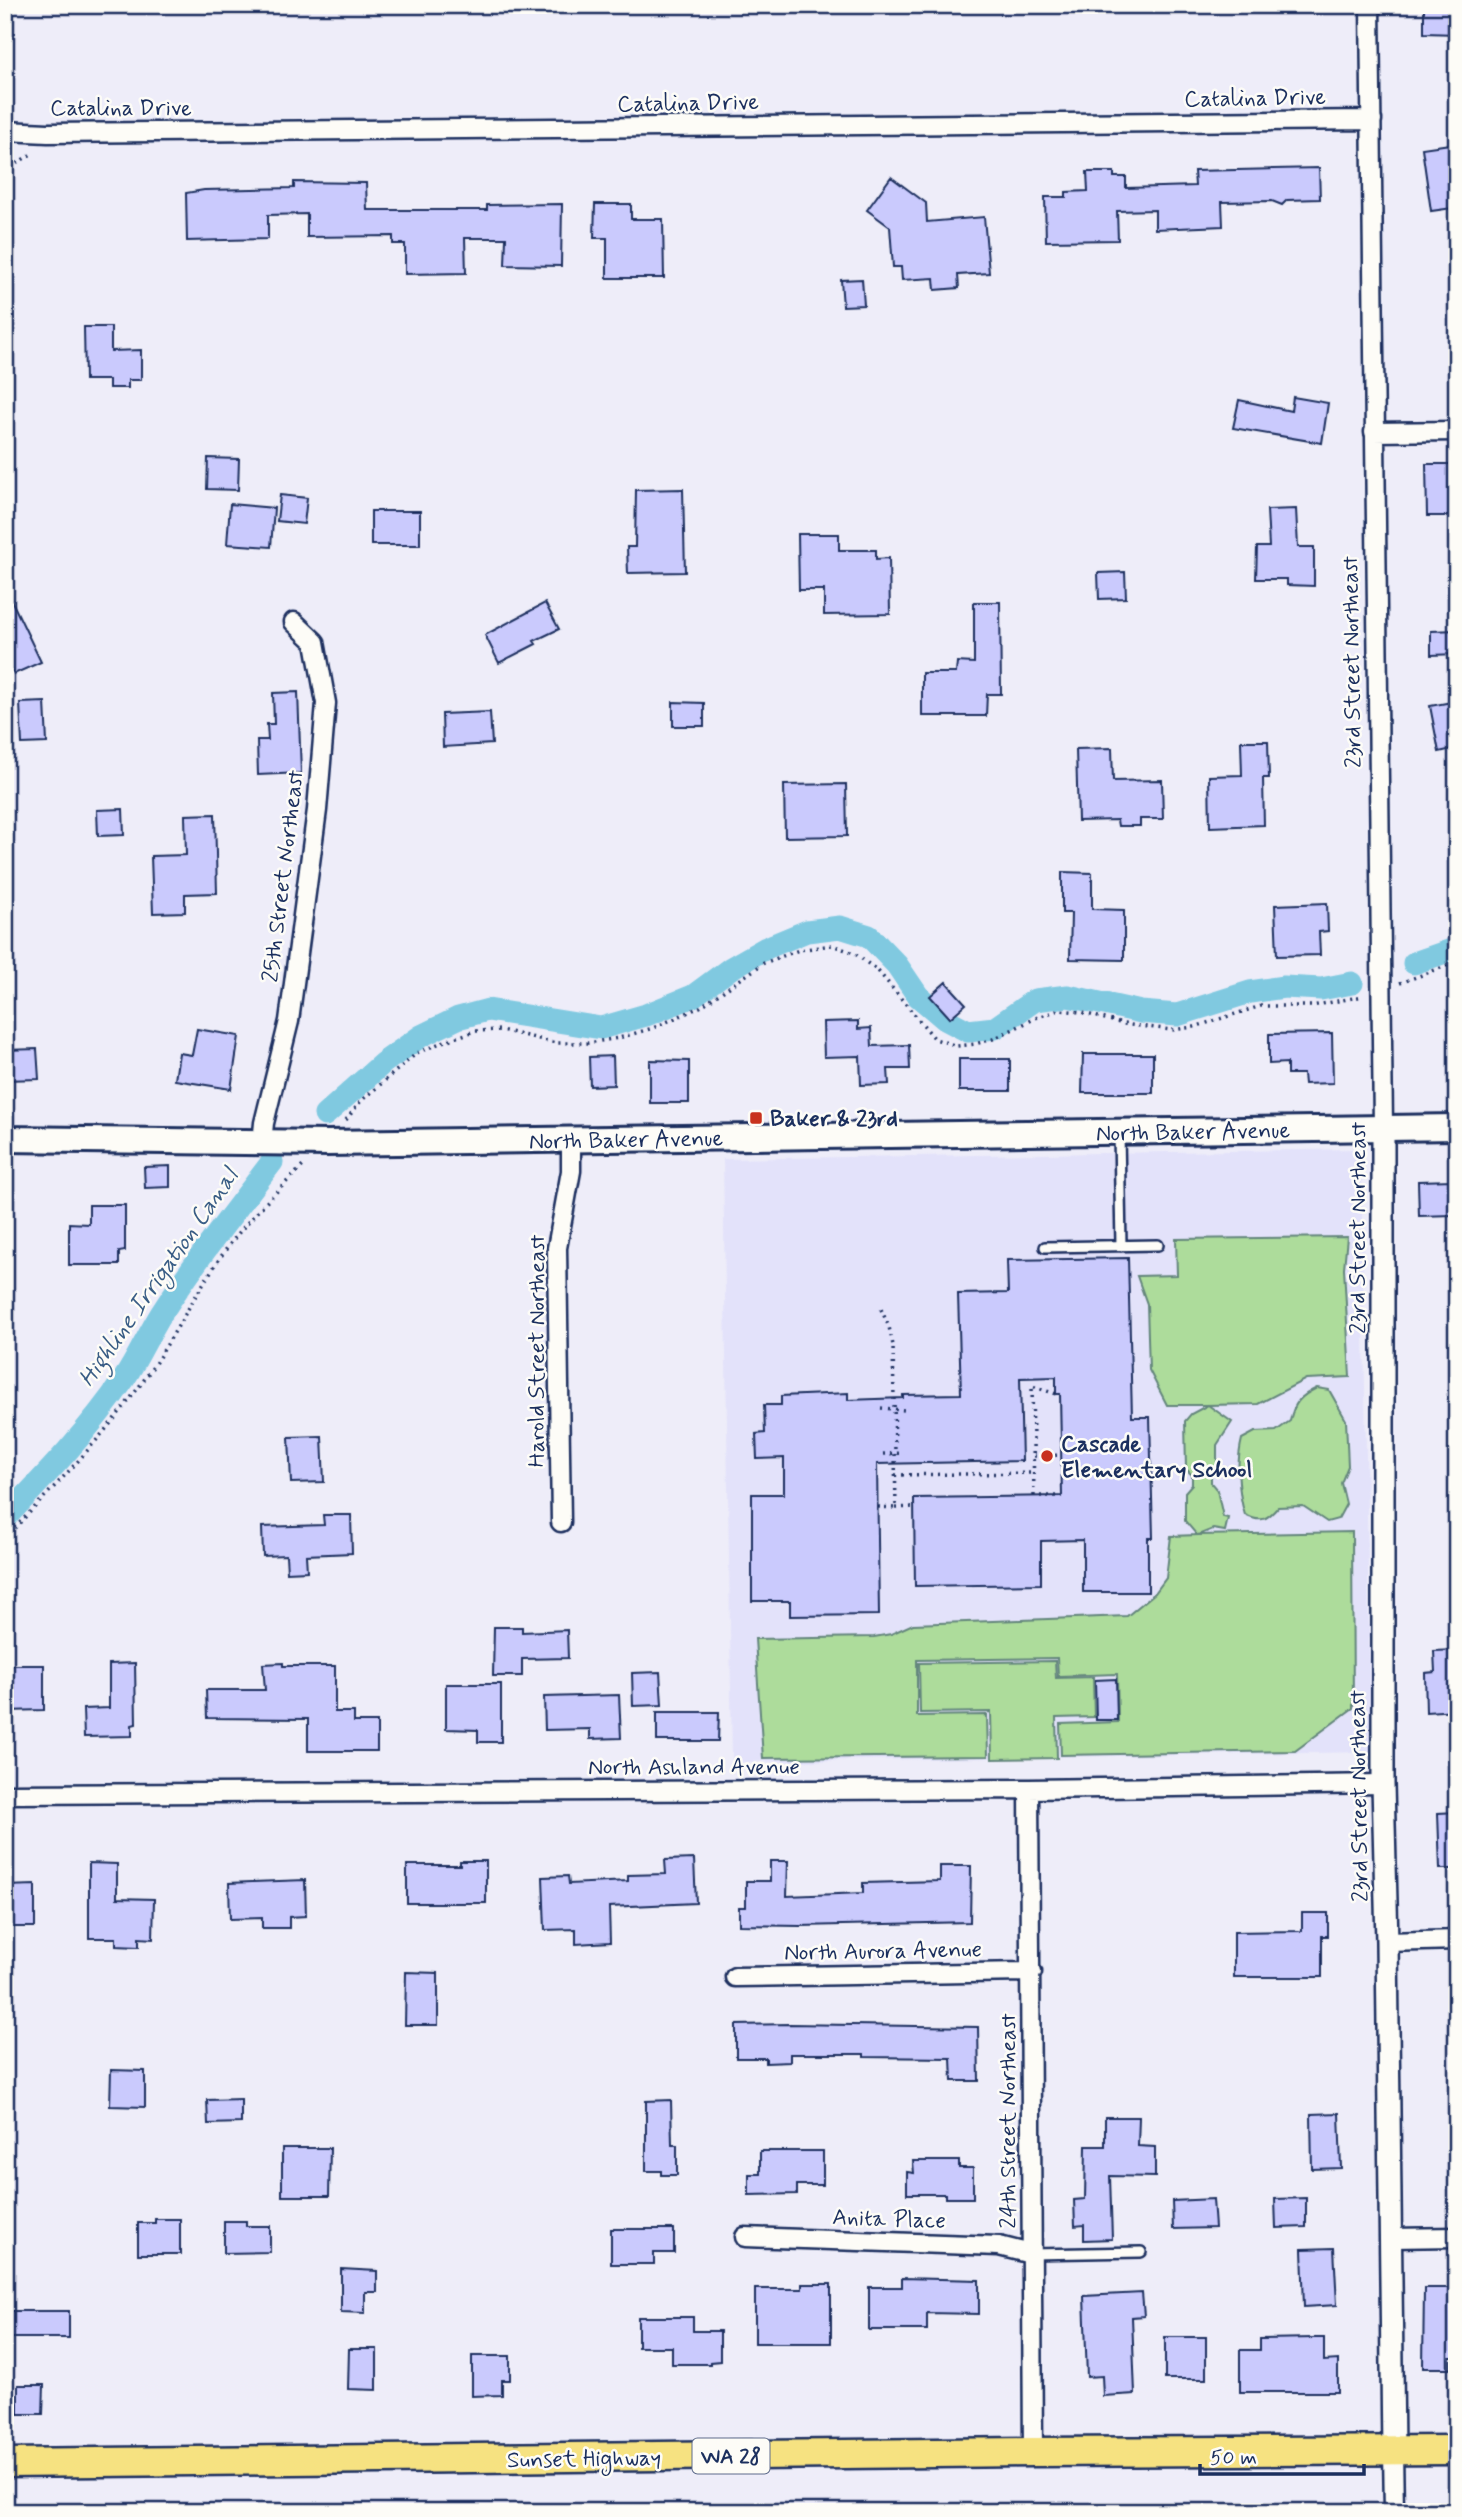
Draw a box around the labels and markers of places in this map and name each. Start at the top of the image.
place label: Baker & 23rd [770,1105,898,1135]
marker: Baker & 23rd [748,1110,764,1126]
place label: Cascade Elementary School [1061,1430,1252,1486]
marker: Cascade Elementary School [1039,1448,1055,1464]

